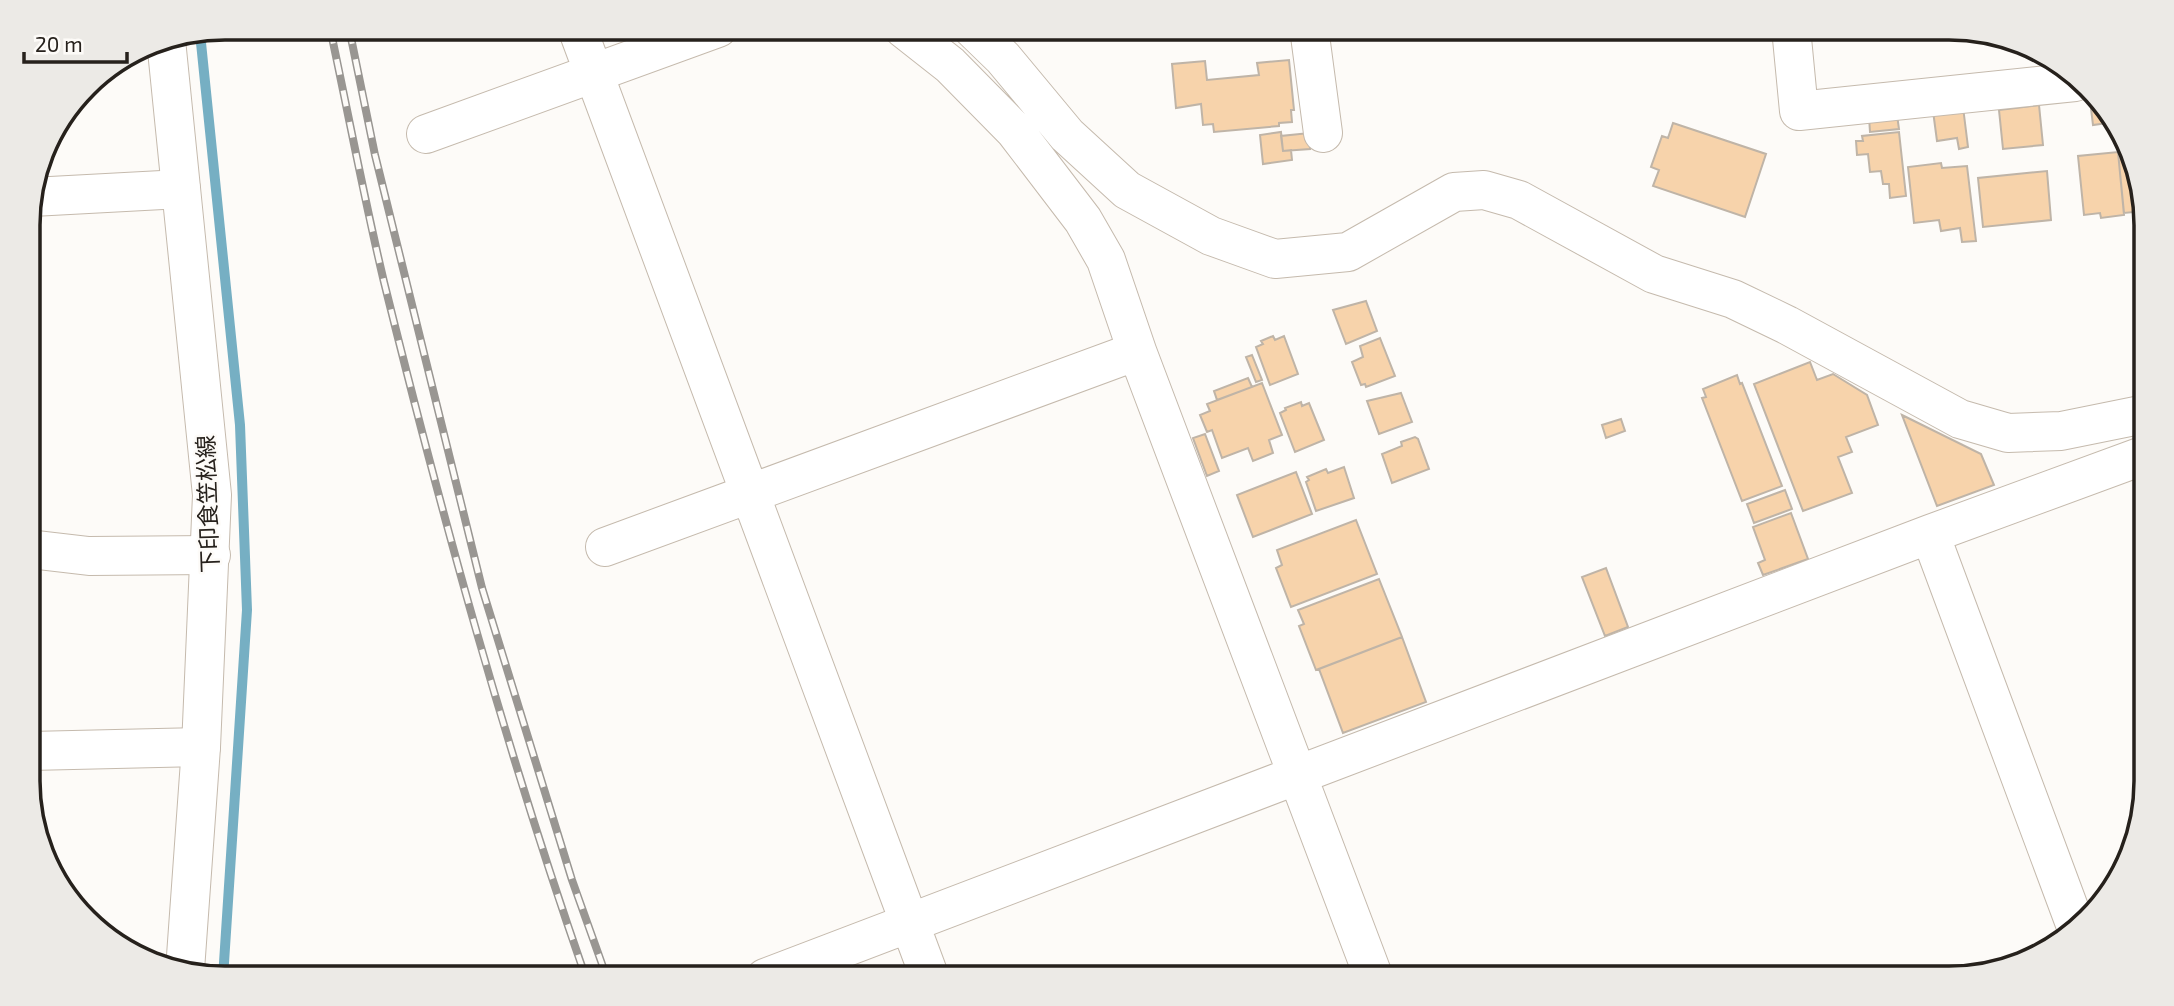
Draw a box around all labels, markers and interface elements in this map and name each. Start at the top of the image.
scale bar [24,21,128,65]
text: 20 m [35,31,83,56]
street label: 下印食笠松線 [191,435,223,573]

